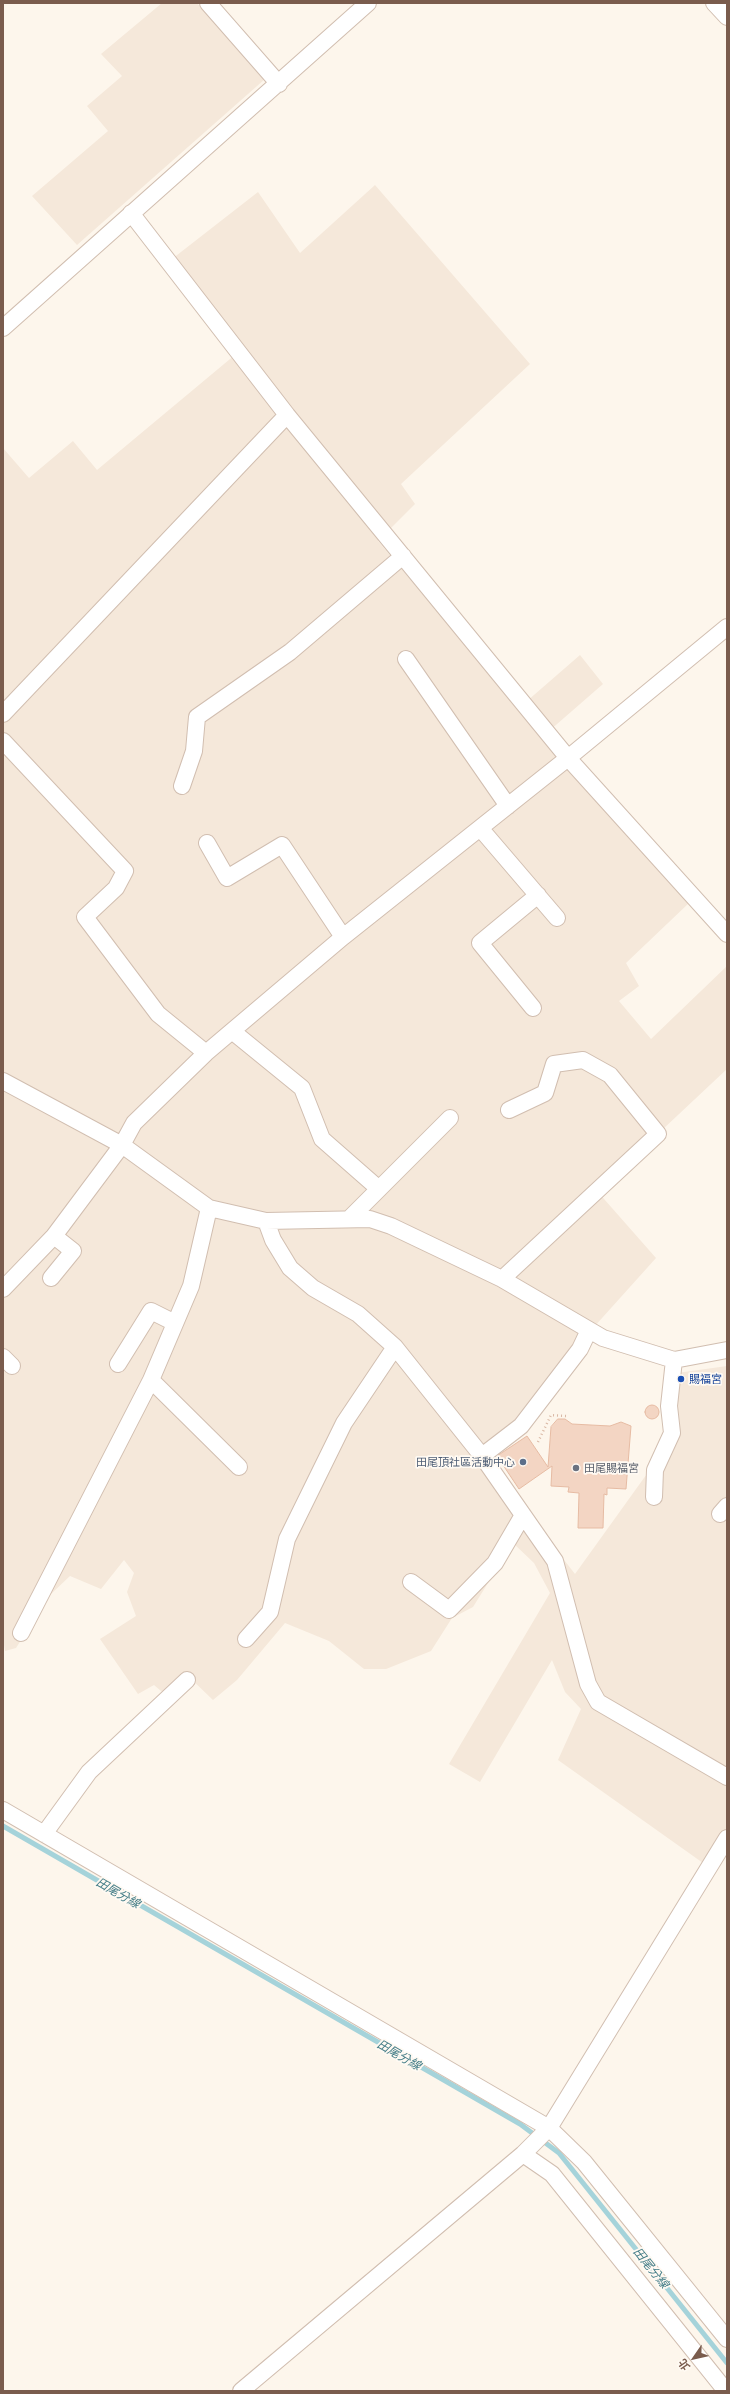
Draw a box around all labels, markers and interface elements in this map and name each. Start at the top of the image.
place label: 賜福宮 [689,1372,722,1386]
marker: 賜福宮 [676,1374,686,1384]
place label: 田尾頂社區活動中心 [416,1455,515,1469]
marker: 田尾頂社區活動中心 [518,1457,528,1467]
place label: 田尾賜福宮 [584,1461,639,1475]
marker: 田尾賜福宮 [571,1463,581,1473]
water label: 田尾分線 [94,1875,142,1911]
water label: 田尾分線 [375,2037,423,2073]
water label: 田尾分線 [630,2245,672,2291]
north arrow [674,2338,714,2378]
text: 北 [676,2357,692,2373]

